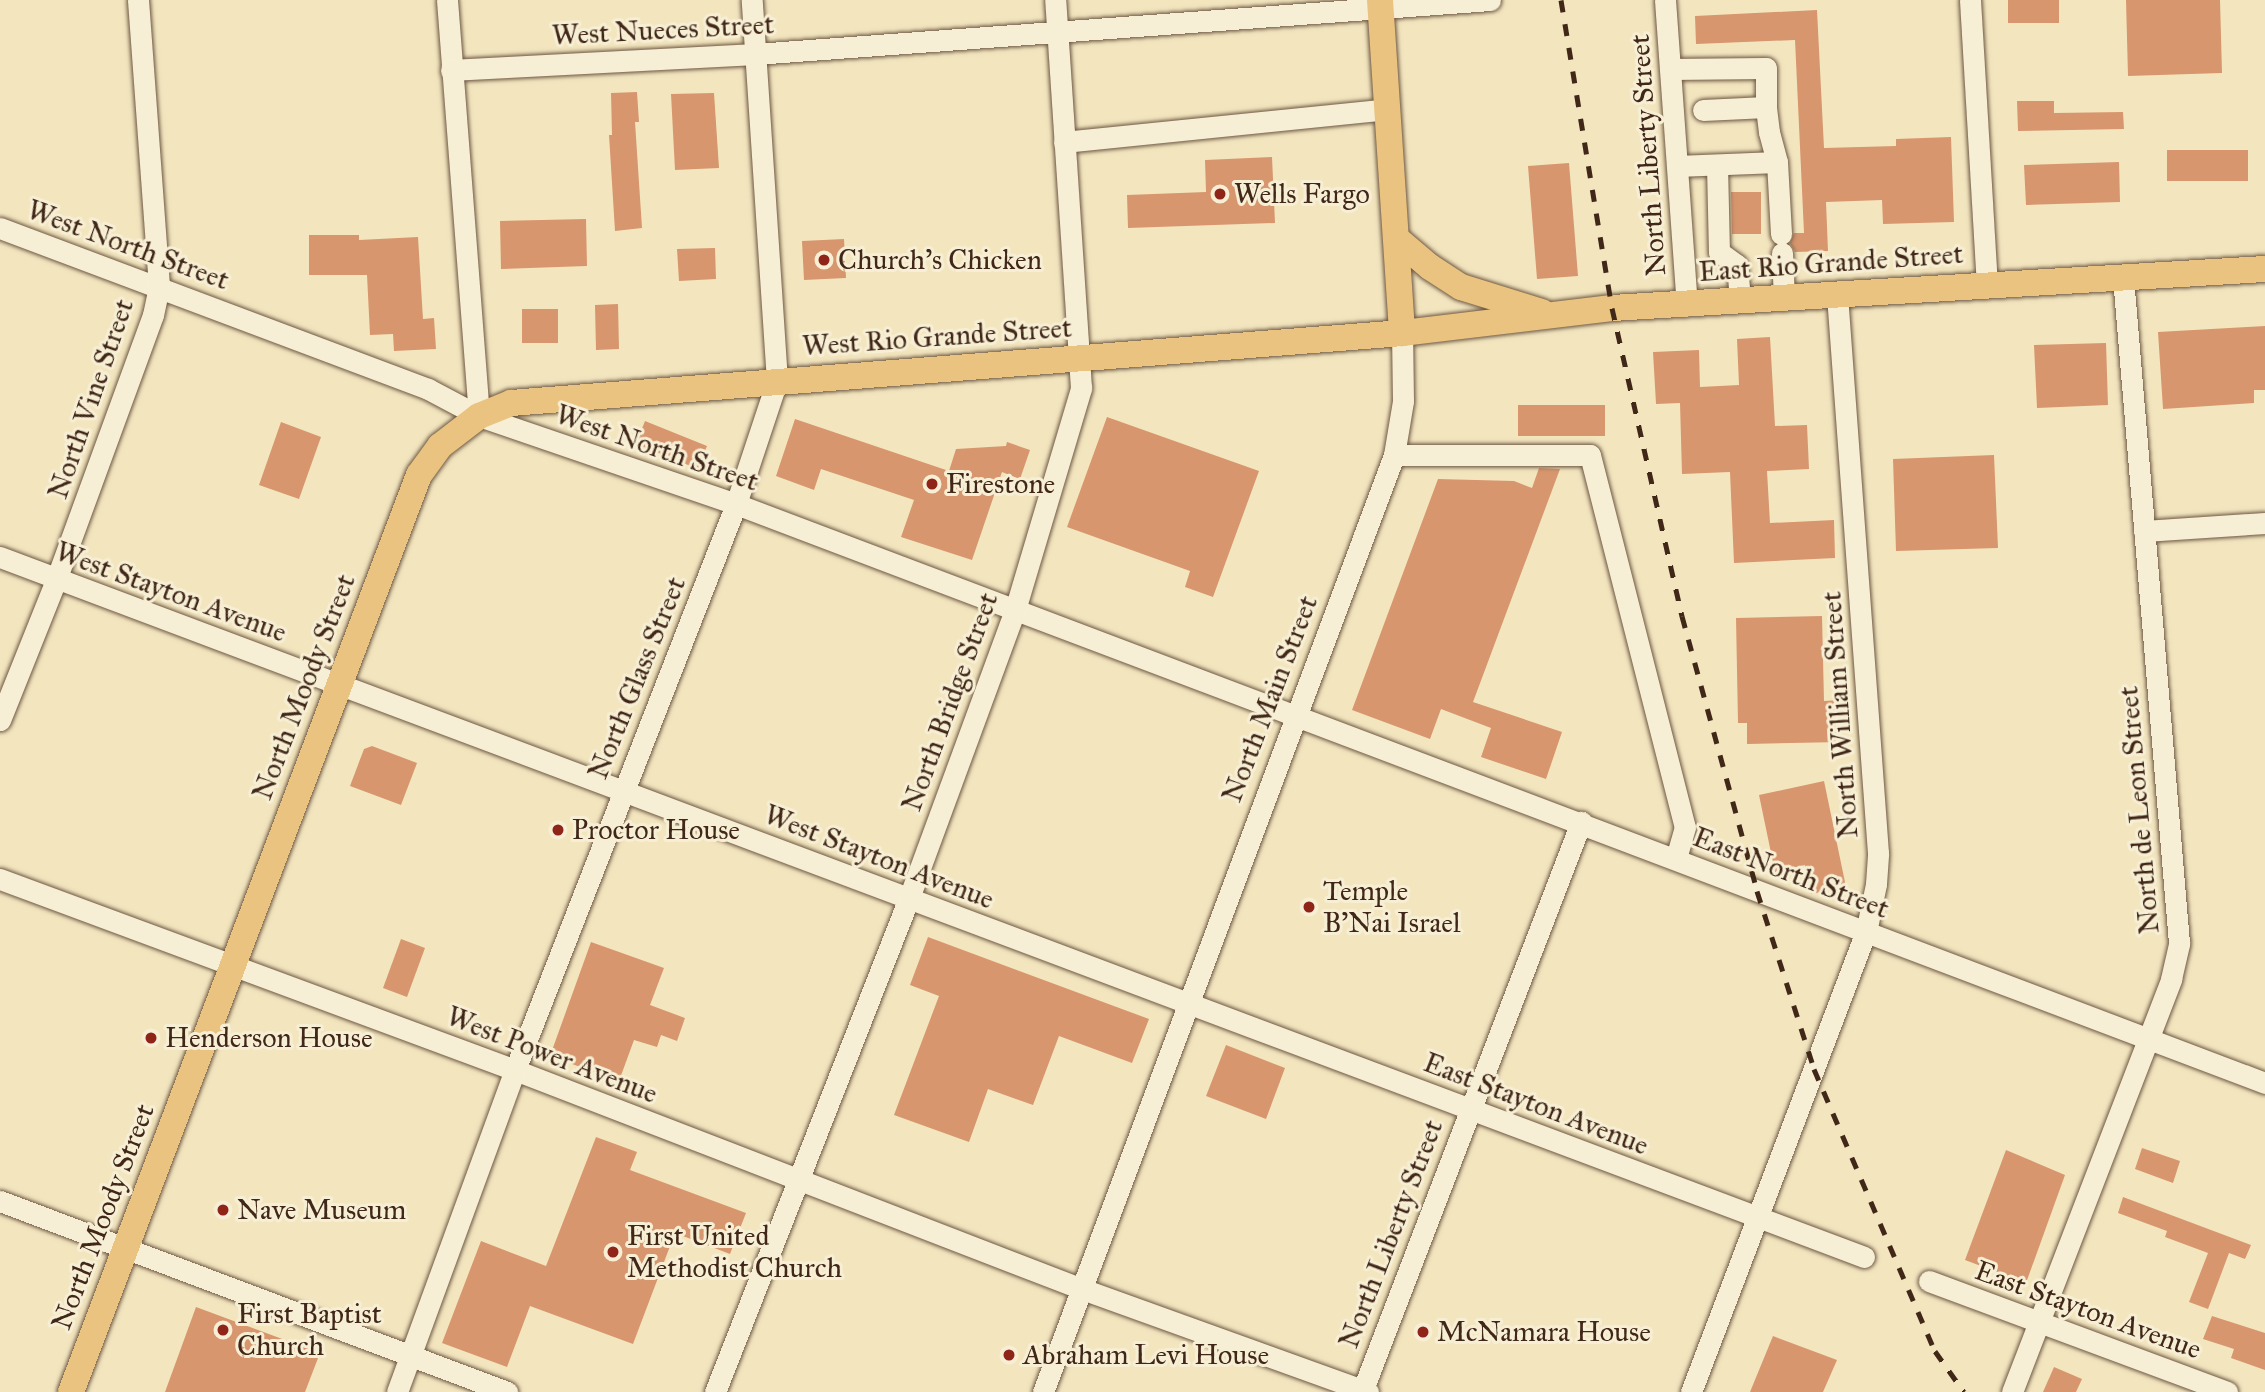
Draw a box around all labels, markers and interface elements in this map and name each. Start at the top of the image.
street label: West Nueces Street [551,7,775,53]
street label: North Liberty Street [1623,33,1673,277]
place label: Wells Fargo [1234,177,1370,211]
marker: Wells Fargo [1212,186,1228,202]
street label: West North Street [23,193,233,297]
street label: East Rio Grande Street [1698,237,1964,289]
place label: Church's Chicken [838,243,1042,277]
marker: Church's Chicken [816,252,832,268]
street label: North Vine Street [41,295,141,503]
street label: West Rio Grande Street [801,311,1073,363]
street label: West North Street [551,398,763,498]
place label: Firestone [946,467,1055,501]
marker: Firestone [924,476,940,492]
street label: West Stayton Avenue [51,535,291,649]
street label: North Moody Street [245,569,363,805]
street label: North Glass Street [581,572,693,784]
street label: North Bridge Street [895,588,1005,816]
street label: North William Street [1815,590,1865,840]
street label: North Main Street [1215,591,1325,807]
street label: North de Leon Street [2111,685,2167,935]
street label: West Stayton Avenue [759,798,999,916]
place label: Proctor House [572,813,740,847]
street label: East North Street [1688,820,1894,926]
marker: Proctor House [550,822,566,838]
place label: Temple B'Nai Israel [1323,874,1460,940]
marker: Temple B'Nai Israel [1301,899,1317,915]
street label: West Power Avenue [442,999,662,1111]
place label: Henderson House [165,1021,373,1055]
marker: Henderson House [143,1030,159,1046]
street label: East Stayton Avenue [1419,1046,1653,1162]
street label: North Moody Street [44,1099,162,1335]
street label: North Liberty Street [1332,1115,1450,1353]
place label: Nave Museum [237,1193,406,1227]
marker: Nave Museum [215,1202,231,1218]
place label: First United Methodist Church [627,1219,842,1285]
marker: First United Methodist Church [605,1244,621,1260]
street label: East Stayton Avenue [1970,1253,2206,1367]
place label: First Baptist Church [237,1297,382,1363]
place label: McNamara House [1437,1315,1651,1349]
marker: First Baptist Church [215,1322,231,1338]
marker: McNamara House [1415,1324,1431,1340]
place label: Abraham Levi House [1023,1338,1269,1372]
marker: Abraham Levi House [1001,1347,1017,1363]

